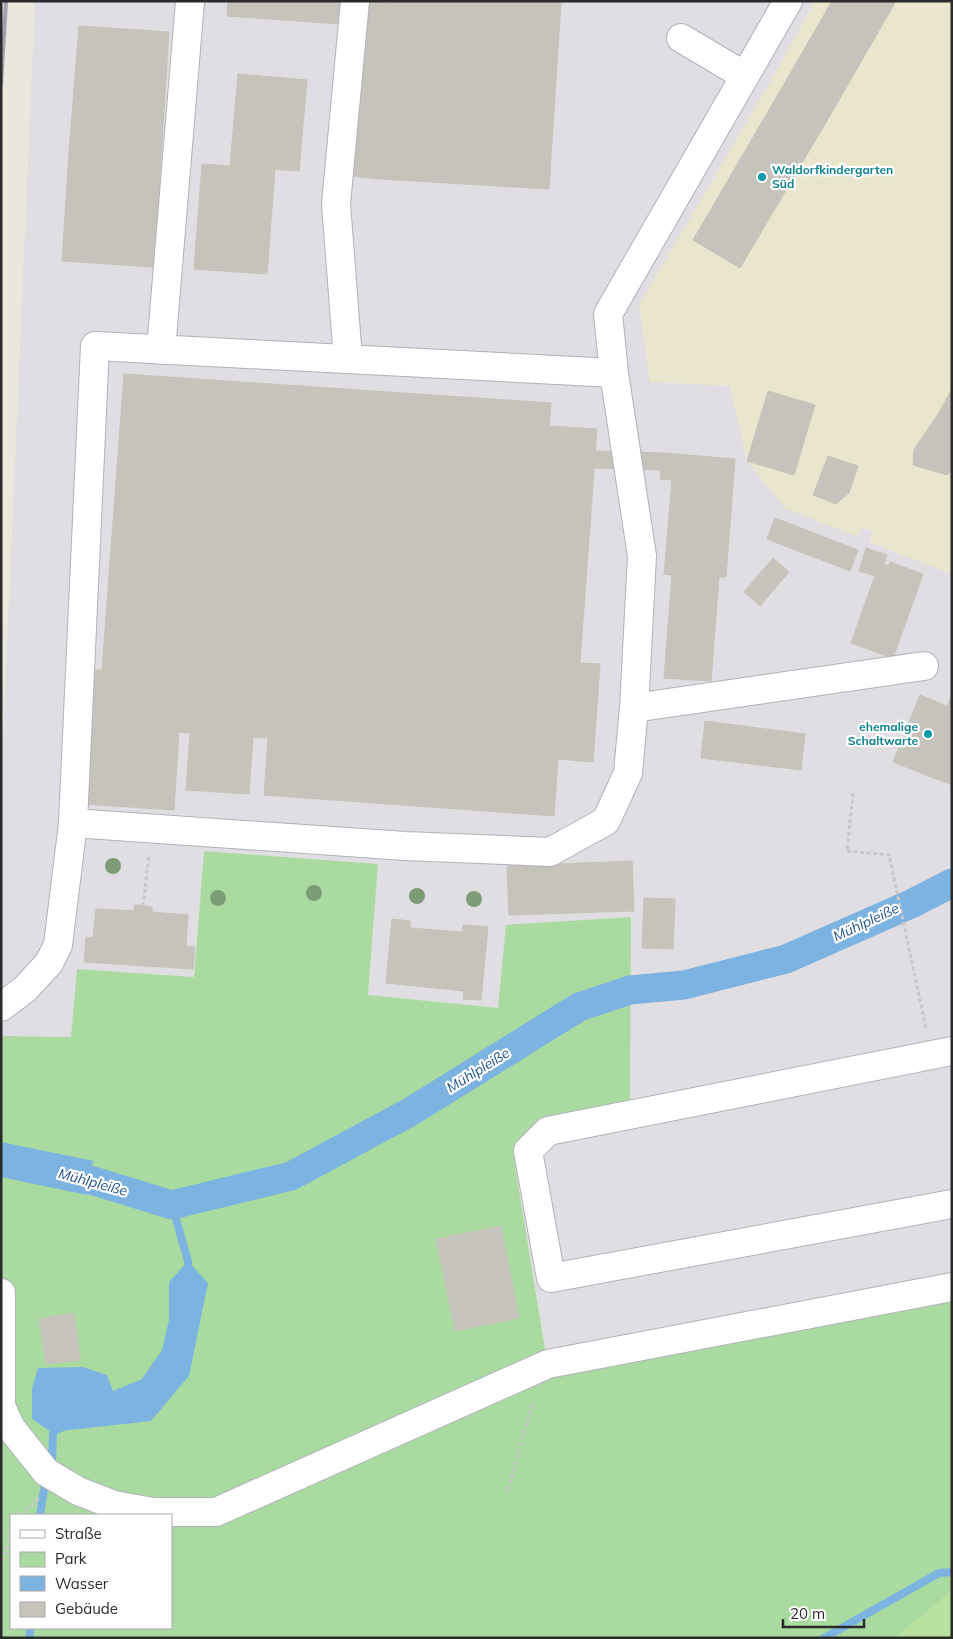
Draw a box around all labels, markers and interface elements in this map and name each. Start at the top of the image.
place label: Waldorfkindergarten Süd [772,162,893,191]
marker: Waldorfkindergarten Süd [756,171,768,183]
place label: ehemalige Schaltwarte [848,719,918,748]
marker: ehemalige Schaltwarte [922,728,934,740]
water label: Mühlpleiße [830,899,902,945]
water label: Mühlpleiße [443,1043,513,1096]
water label: Mühlpleiße [56,1164,130,1200]
legend [10,1514,172,1629]
text: Straße [55,1524,102,1543]
text: Park [55,1549,87,1568]
text: Wasser [55,1574,109,1593]
scale bar [783,1596,864,1628]
text: Gebäude [55,1599,118,1618]
text: 20 m [790,1604,825,1623]

